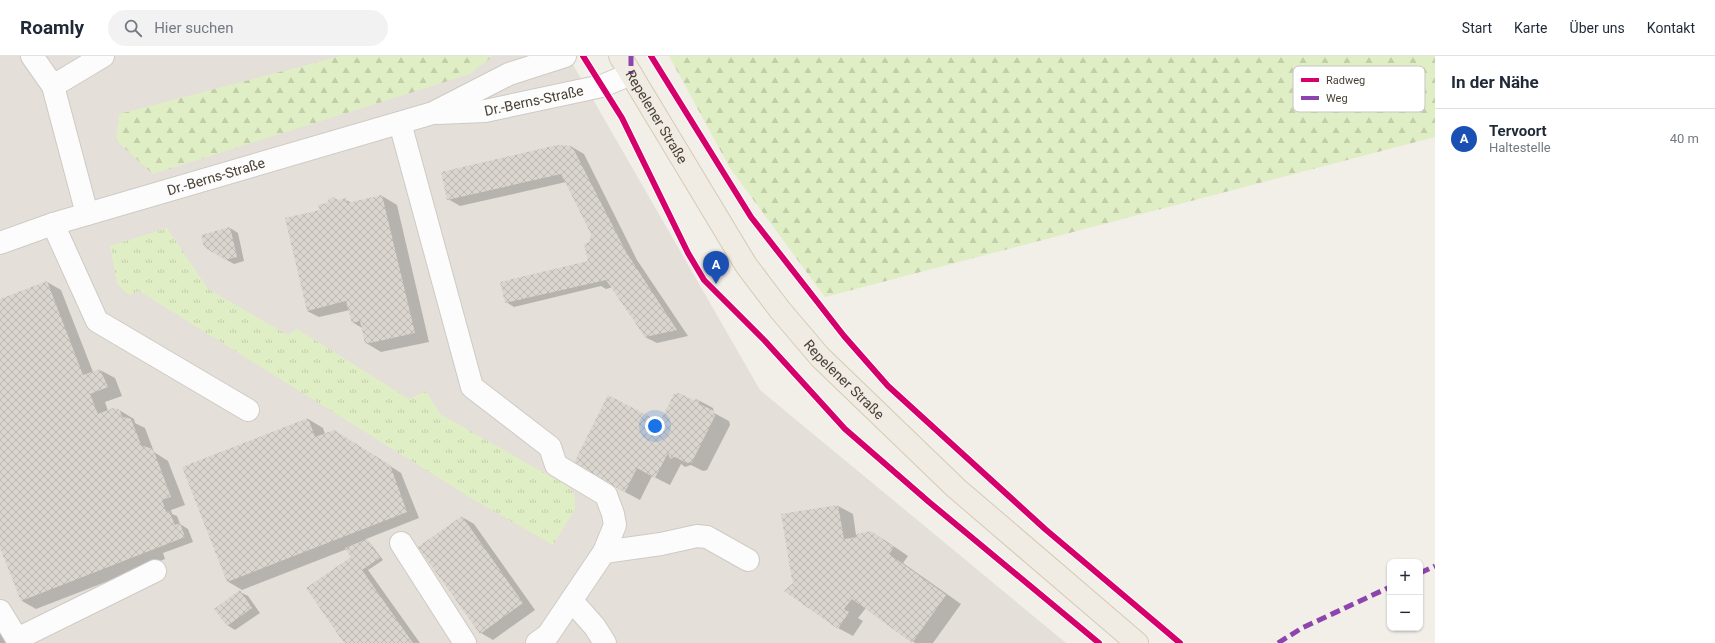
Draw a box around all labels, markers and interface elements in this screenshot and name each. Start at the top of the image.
search box [108,10,388,46]
text: Roamly [20,16,84,39]
icon: search [122,17,144,39]
text: Hier suchen [154,19,234,37]
text: Start [1462,20,1492,36]
text: Karte [1514,20,1548,36]
text: Über uns [1570,20,1625,36]
text: Kontakt [1647,20,1695,36]
legend [1293,66,1425,112]
street label: Repelener Straße [622,67,691,167]
text: In der Nähe [1451,72,1539,92]
text: Radweg [1326,74,1365,87]
street label: Dr.-Berns-Straße [483,82,585,119]
text: Weg [1326,92,1348,105]
text: Tervoort [1489,122,1547,140]
text: A [1460,131,1468,146]
text: 40 m [1670,131,1699,146]
text: Haltestelle [1489,140,1551,155]
street label: Dr.-Berns-Straße [165,155,267,198]
pin: A [703,251,729,284]
street label: Repelener Straße [801,336,888,422]
your location [645,416,665,436]
map controls [1387,559,1423,631]
button: + [1387,559,1423,595]
button: − [1387,595,1423,631]

